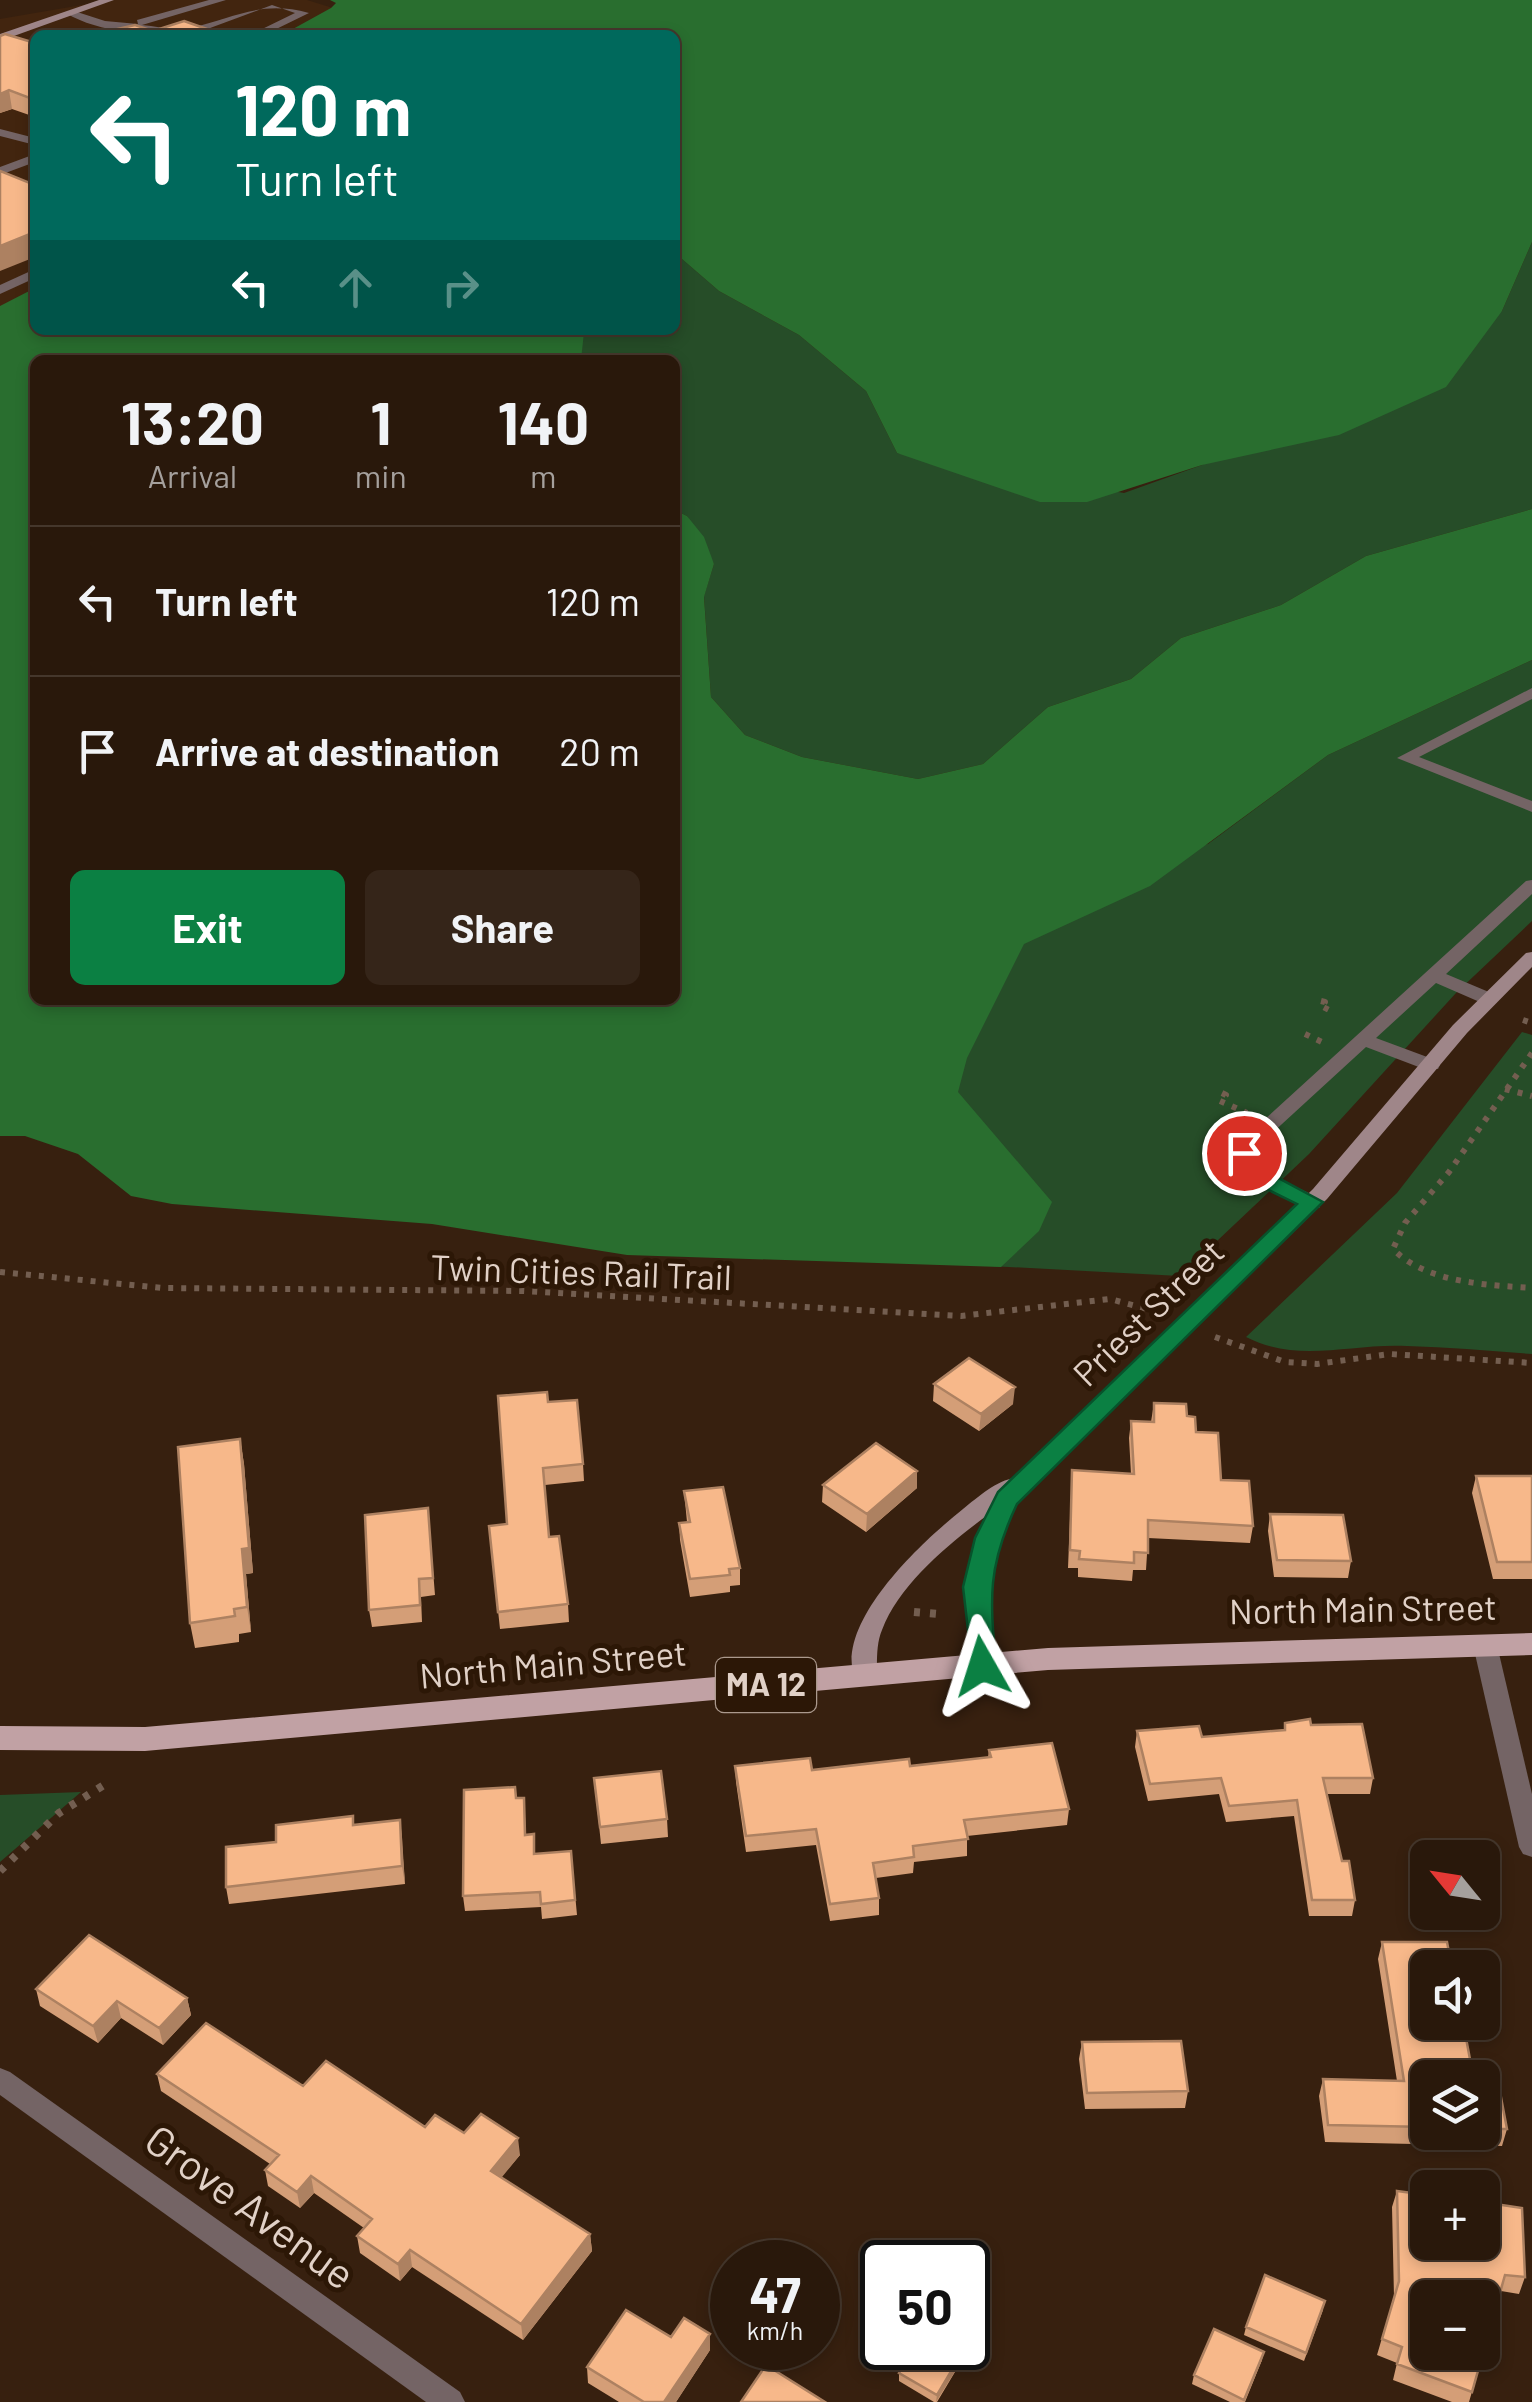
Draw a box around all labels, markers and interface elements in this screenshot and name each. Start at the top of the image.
text: 120 m [235,66,411,150]
icon: left [70,70,200,200]
text: Turn left [235,151,399,205]
icon: left [223,260,278,315]
icon: ahead [328,260,383,315]
icon: right [433,260,488,315]
text: 13:20 [121,385,264,457]
text: 1 [370,385,391,457]
text: 140 [497,385,589,457]
text: Arrival [148,456,237,494]
text: min [355,456,407,494]
text: m [530,456,557,494]
icon: left [70,574,125,629]
text: Turn left [155,578,298,624]
text: 120 m [546,578,640,624]
icon: arrive [70,724,125,779]
text: Arrive at destination [155,728,500,774]
text: 20 m [559,728,640,774]
button: Exit [70,870,345,985]
button: Share [365,870,640,985]
pin [1202,1111,1287,1196]
icon: arrive [1217,1126,1272,1181]
street label: Priest Street [1064,1229,1232,1394]
street label: Twin Cities Rail Trail [430,1245,733,1297]
street label: North Main Street [1229,1585,1497,1631]
position arrow [930,1614,1034,1718]
street label: North Main Street [418,1630,688,1696]
road number: MA 12 [716,1658,816,1712]
north arrow [1410,1840,1500,1930]
map controls [1410,1840,1500,2370]
button: sound [1410,1950,1500,2040]
button: layers [1410,2060,1500,2150]
street label: Grove Avenue [137,2113,366,2298]
button: + [1410,2170,1500,2260]
speed limit sign: 50 [860,2240,990,2370]
text: 47 [749,2263,801,2323]
button: − [1410,2280,1500,2370]
text: km/h [747,2315,803,2345]

